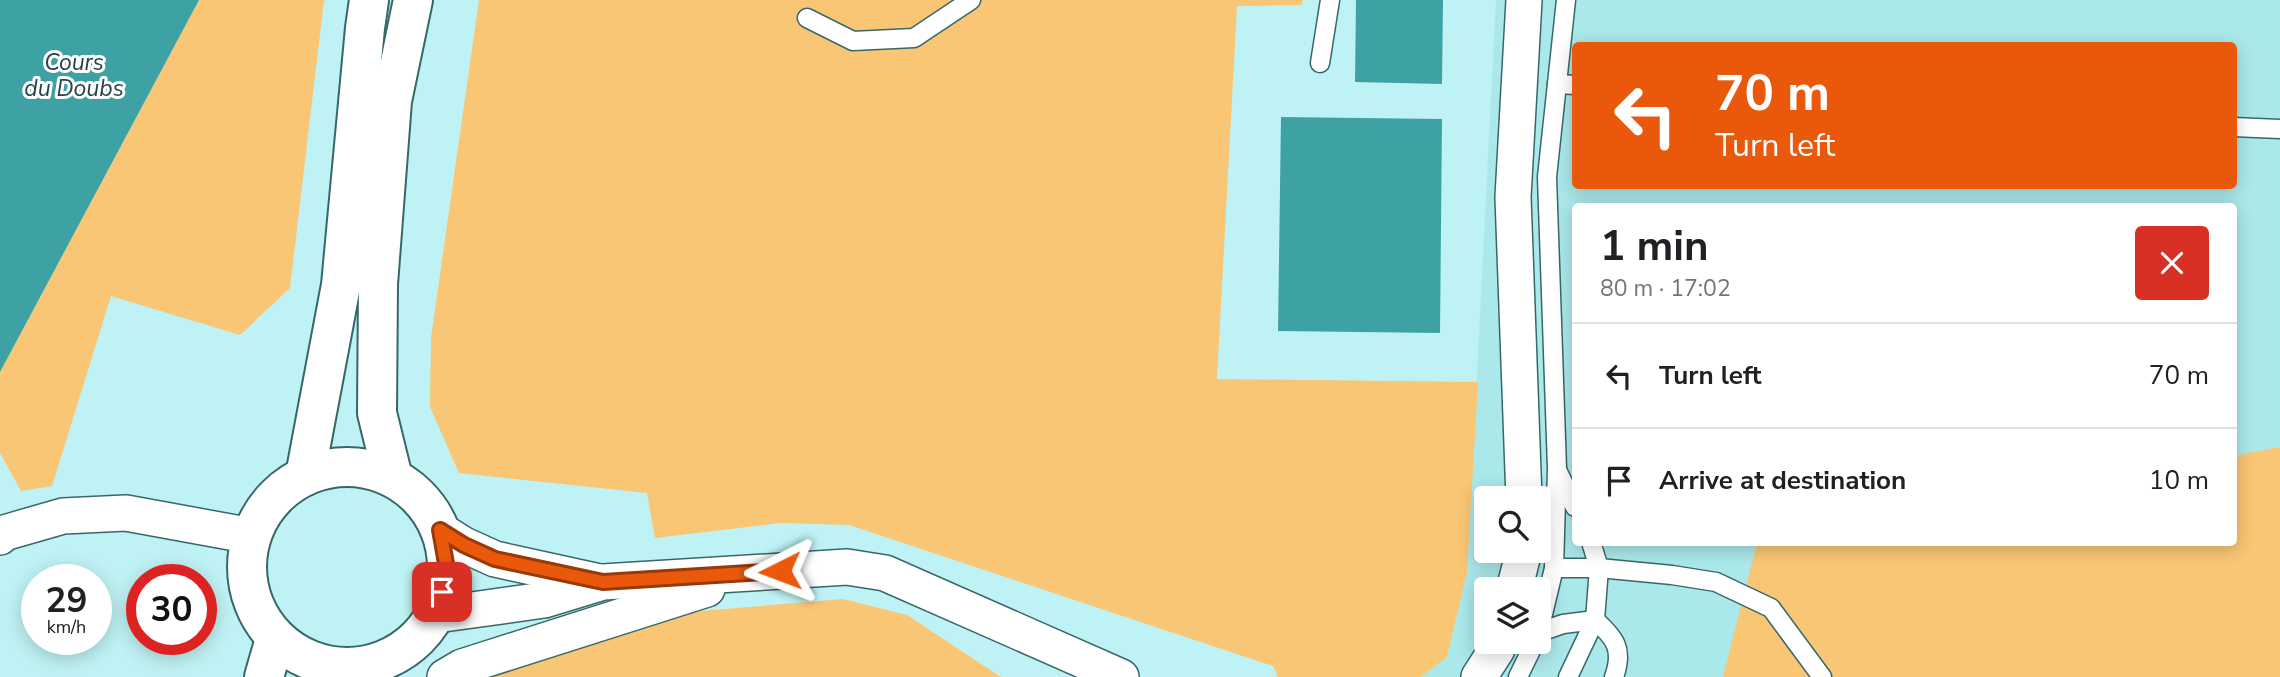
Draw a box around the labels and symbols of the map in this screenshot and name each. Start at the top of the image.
water label: Cours du Doubs [24,47,124,104]
position arrow [743,534,817,608]
pin [412,562,472,622]
speed limit sign: 30 [126,564,217,655]

